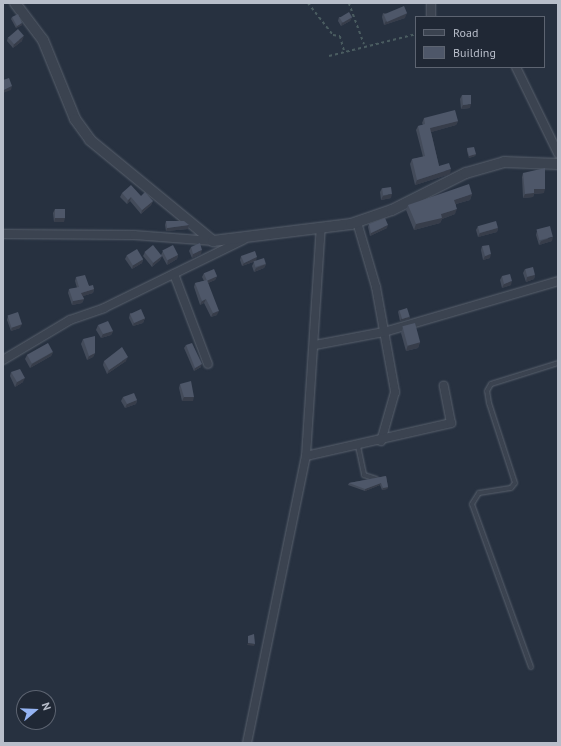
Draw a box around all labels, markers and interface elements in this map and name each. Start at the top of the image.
legend [415,16,545,68]
text: Road [453,25,478,40]
text: Building [453,45,496,60]
north arrow [16,690,56,730]
text: N [39,701,54,712]

